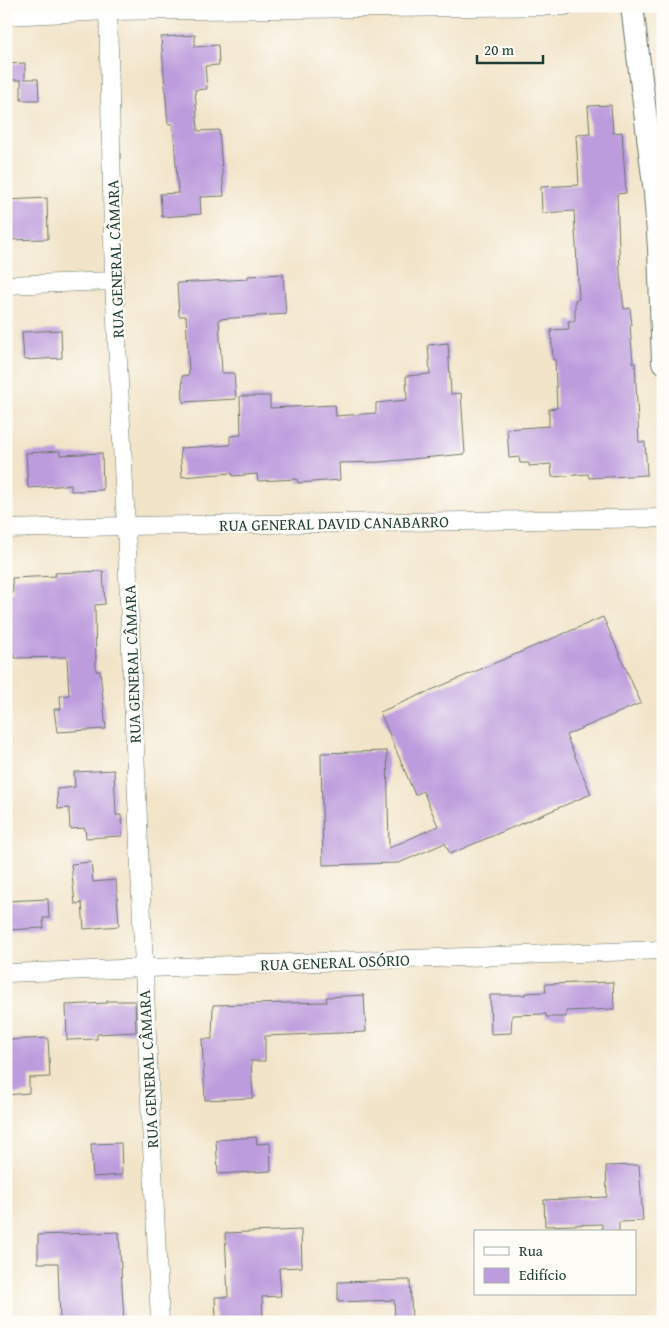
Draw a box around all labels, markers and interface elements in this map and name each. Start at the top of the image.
scale bar [477,32,543,64]
text: 20 m [484,39,515,60]
street label: RUA GENERAL CÂMARA [100,179,130,339]
street label: RUA GENERAL DAVID CANABARRO [219,509,449,537]
street label: RUA GENERAL CÂMARA [117,584,147,744]
street label: RUA GENERAL OSÓRIO [260,947,410,977]
street label: RUA GENERAL CÂMARA [132,989,164,1149]
legend [474,1230,636,1296]
text: Rua [519,1240,543,1261]
text: Edifício [519,1264,567,1285]

